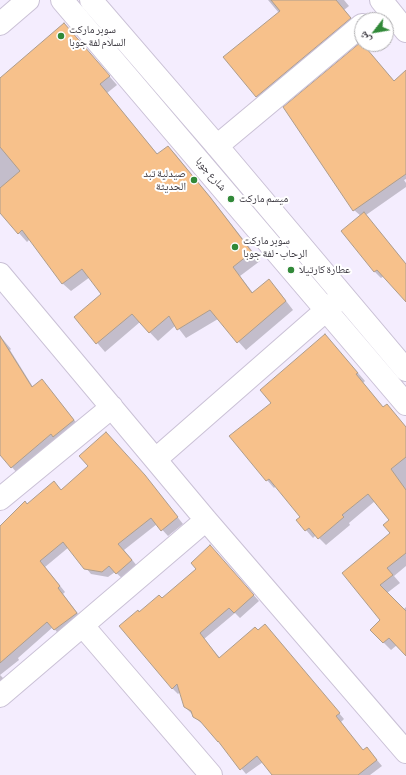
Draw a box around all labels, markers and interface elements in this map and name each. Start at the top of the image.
north arrow [354,12,394,52]
place label: سوبر ماركت السلام لفة جوبا [69,23,126,49]
text: ش [356,30,373,46]
marker: سوبر ماركت السلام لفة جوبا [56,31,66,41]
street label: شارع جوبا [193,154,229,194]
place label: صيدلية تبد الحديثة [143,167,186,193]
marker: صيدلية تبد الحديثة [189,175,199,185]
place label: ميسم ماركت [239,192,288,206]
marker: ميسم ماركت [226,194,236,204]
place label: سوبر ماركت الرحاب - لفة جوبا [243,234,307,260]
marker: سوبر ماركت الرحاب - لفة جوبا [230,242,240,252]
place label: عطارة كارتيلا [299,263,351,277]
marker: عطارة كارتيلا [286,265,296,275]

